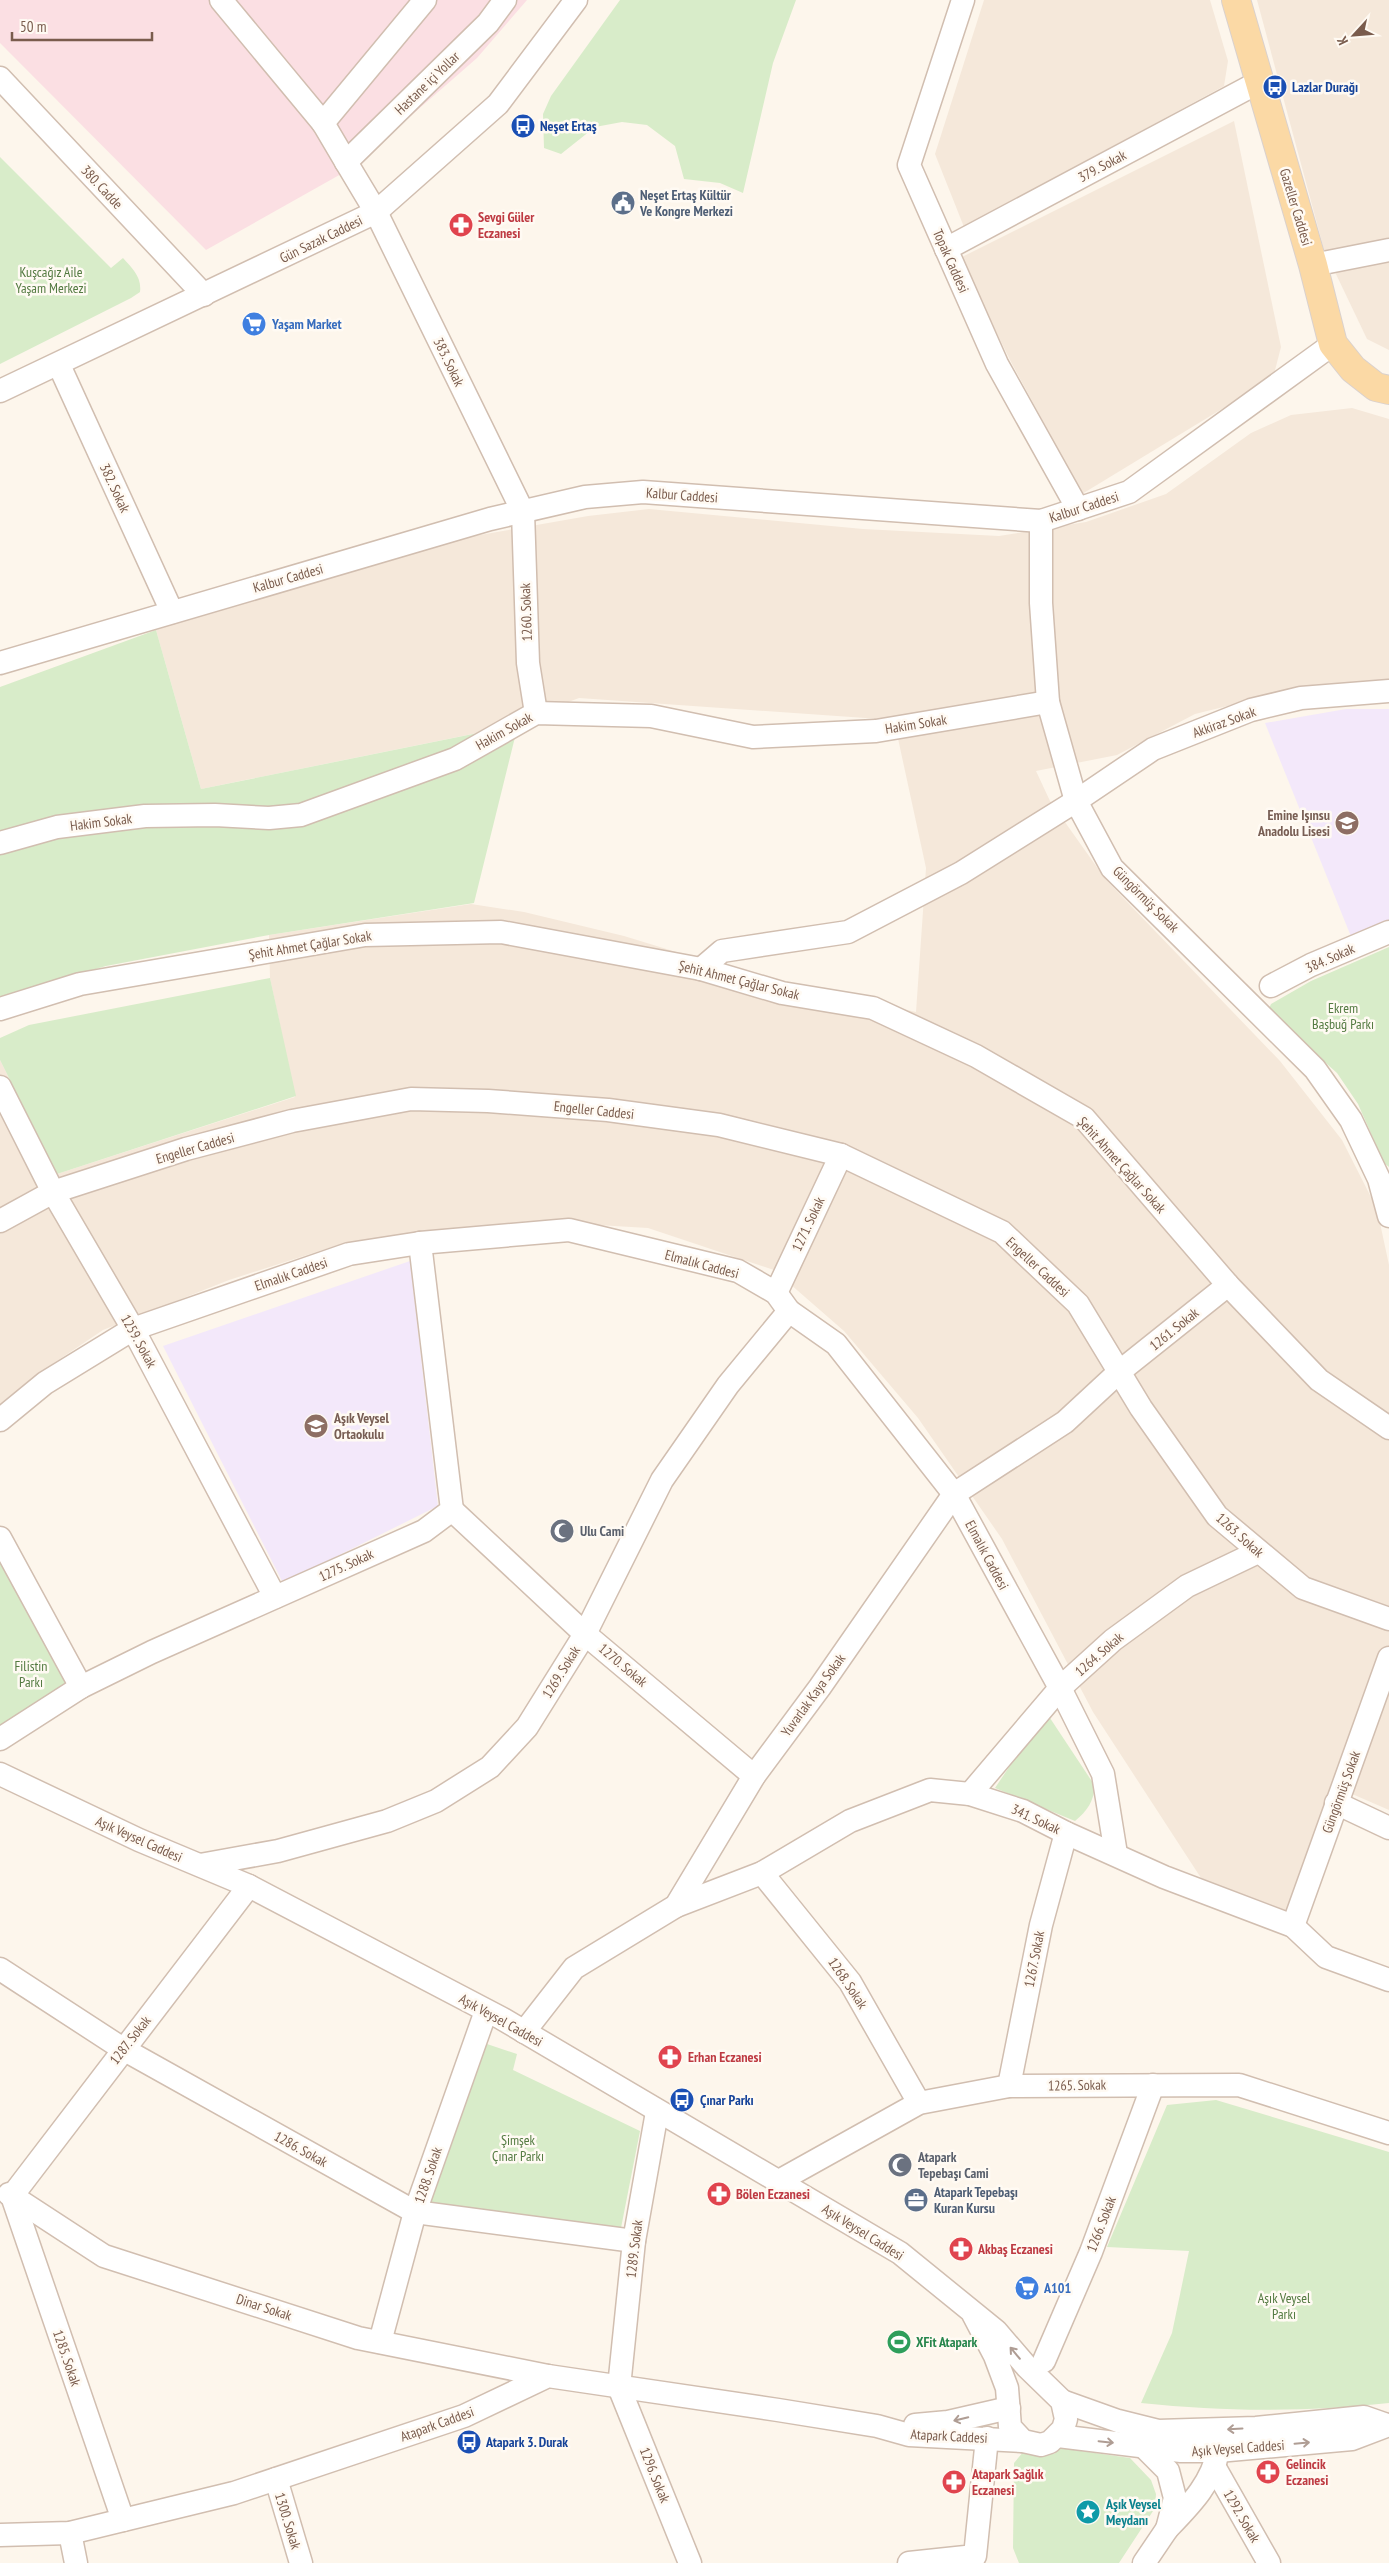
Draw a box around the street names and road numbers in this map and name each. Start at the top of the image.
street label: Hastane içi Yollar [391,48,463,118]
street label: 379. Sokak [1075,146,1130,186]
street label: 380. Cadde [77,161,127,213]
street label: Gazeller Caddesi [1276,166,1316,248]
street label: Gün Sazak Caddesi [277,211,365,267]
street label: Topak Caddesi [929,226,973,296]
street label: 383. Sokak [430,335,469,390]
street label: 382. Sokak [96,461,134,516]
street label: Kalbur Caddesi [645,484,719,506]
street label: Kalbur Caddesi [1047,487,1121,527]
street label: Kalbur Caddesi [251,559,325,597]
street label: 1260. Sokak [516,582,536,641]
street label: Akkiraz Sokak [1190,702,1259,742]
street label: Hakim Sokak [472,708,536,754]
street label: Hakim Sokak [884,710,949,738]
street label: Hakim Sokak [69,809,134,835]
street label: Güngörmüş Sokak [1109,862,1183,936]
street label: Şehit Ahmet Çağlar Sokak [247,926,373,964]
street label: 384. Sokak [1303,939,1358,977]
street label: Şehit Ahmet Çağlar Sokak [677,956,802,1004]
street label: Engeller Caddesi [553,1097,635,1123]
street label: Şehit Ahmet Çağlar Sokak [1074,1113,1171,1217]
street label: Engeller Caddesi [154,1128,236,1168]
street label: 1271. Sokak [788,1193,829,1254]
street label: Engeller Caddesi [1002,1233,1074,1301]
street label: Elmalık Caddesi [663,1245,741,1283]
street label: Elmalık Caddesi [252,1253,330,1295]
street label: 1261. Sokak [1146,1303,1203,1354]
street label: 1259. Sokak [117,1311,161,1371]
street label: 1263. Sokak [1212,1509,1268,1562]
street label: Elmalık Caddesi [961,1517,1013,1593]
street label: 1275. Sokak [316,1544,377,1585]
street label: 1264. Sokak [1071,1628,1127,1680]
street label: 1270. Sokak [595,1639,652,1691]
street label: 1269. Sokak [538,1642,584,1701]
street label: Yuvarlak Kaya Sokak [777,1650,849,1740]
street label: Güngörmüş Sokak [1318,1748,1364,1836]
street label: 341. Sokak [1009,1800,1064,1838]
street label: Aşık Veysel Caddesi [93,1812,185,1866]
street label: 1267. Sokak [1020,1929,1048,1989]
street label: 1268. Sokak [824,1954,872,2013]
street label: Aşık Veysel Caddesi [456,1990,546,2050]
street label: 1287. Sokak [105,2012,155,2068]
street label: 1265. Sokak [1048,2075,1107,2095]
street label: 1286. Sokak [271,2127,331,2171]
street label: 1288. Sokak [410,2144,446,2205]
street label: 1266. Sokak [1082,2193,1120,2254]
street label: Aşık Veysel Caddesi [819,2200,907,2264]
street label: 1289. Sokak [622,2218,647,2279]
street label: Dinar Sokak [234,2290,295,2325]
street label: 1285. Sokak [49,2328,85,2389]
street label: Atapark Caddesi [398,2402,476,2446]
street label: Atapark Caddesi [910,2425,988,2447]
street label: Aşık Veysel Caddesi [1191,2436,1285,2460]
street label: 1296. Sokak [636,2445,674,2506]
street label: 1292. Sokak [1220,2486,1265,2546]
street label: 1300. Sokak [271,2491,305,2552]

